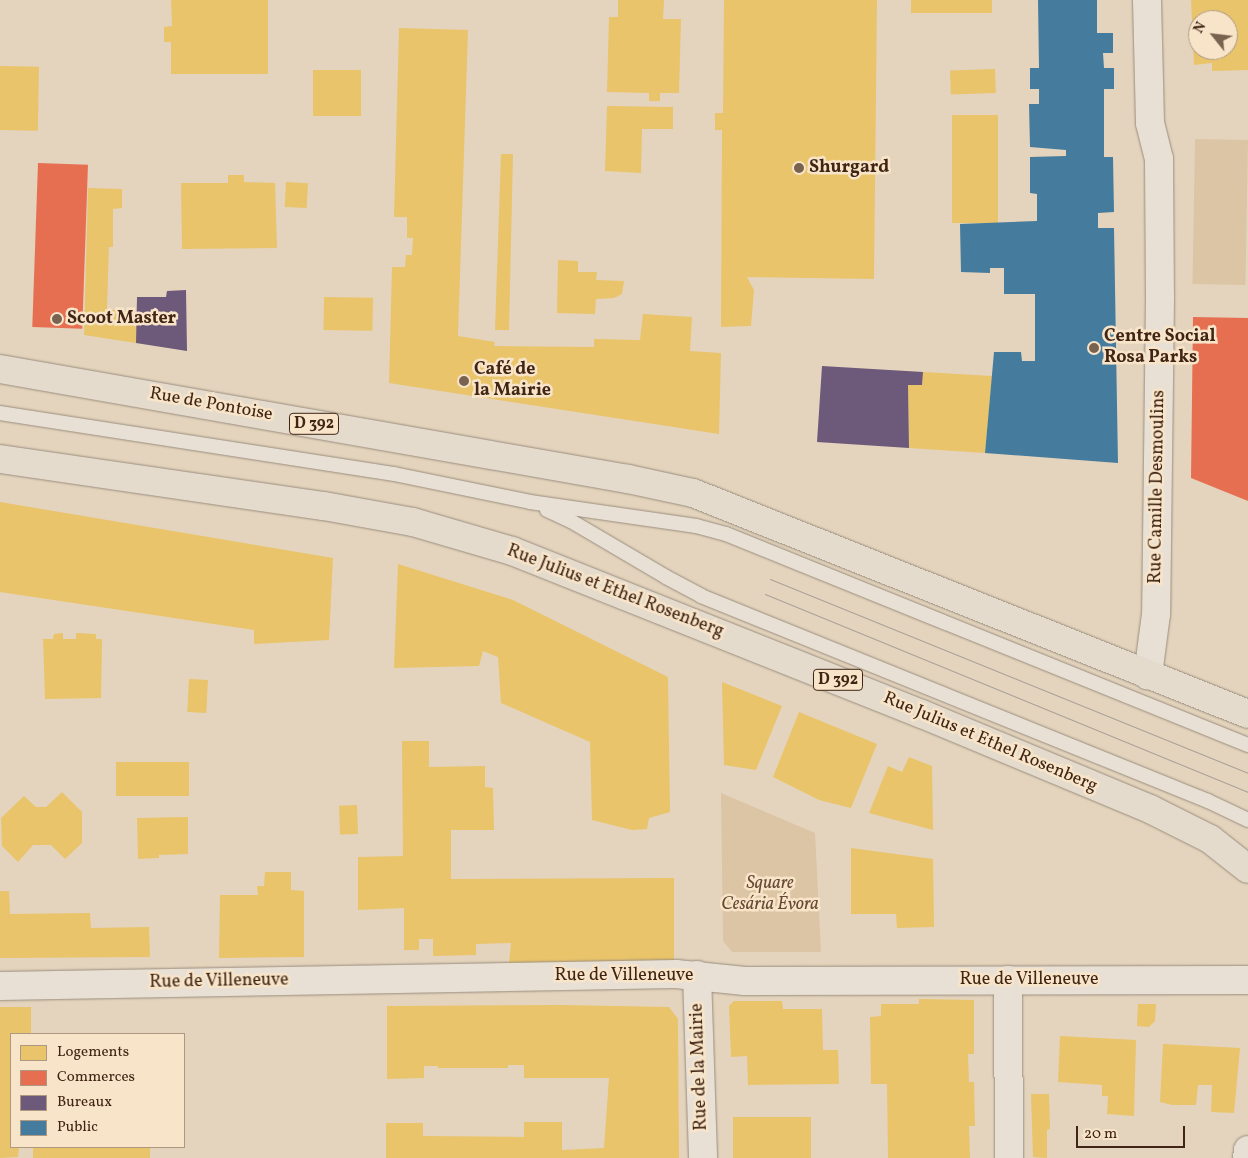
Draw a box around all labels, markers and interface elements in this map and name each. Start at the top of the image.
north arrow [1188,10,1238,60]
text: N [1190,19,1211,37]
place label: Shurgard [809,157,889,179]
marker: Shurgard [793,162,805,174]
place label: Scoot Master [67,308,176,330]
marker: Scoot Master [51,313,63,325]
place label: Centre Social Rosa Parks [1104,327,1216,369]
marker: Centre Social Rosa Parks [1088,342,1100,354]
place label: Café de la Mairie [474,360,551,402]
marker: Café de la Mairie [458,375,470,387]
street label: Rue de Pontoise [148,384,274,426]
street label: Rue Camille Desmoulins [1146,390,1170,584]
road number: D 392 [288,410,340,438]
street label: Rue Julius et Ethel Rosenberg [504,541,726,643]
road number: D 392 [812,666,864,694]
street label: Rue Julius et Ethel Rosenberg [880,688,1100,798]
park label: Square Cesária Évora [721,874,819,916]
street label: Rue de Villeneuve [554,965,694,987]
street label: Rue de Villeneuve [959,969,1099,991]
street label: Rue de Villeneuve [149,970,289,994]
street label: Rue de la Mairie [687,1003,713,1131]
legend [10,1033,185,1148]
text: Logements [57,1042,129,1063]
text: Commerces [57,1067,135,1088]
text: Bureaux [57,1092,112,1113]
scale bar [1078,1116,1187,1148]
text: Public [57,1117,98,1138]
text: 20 m [1084,1124,1117,1145]

